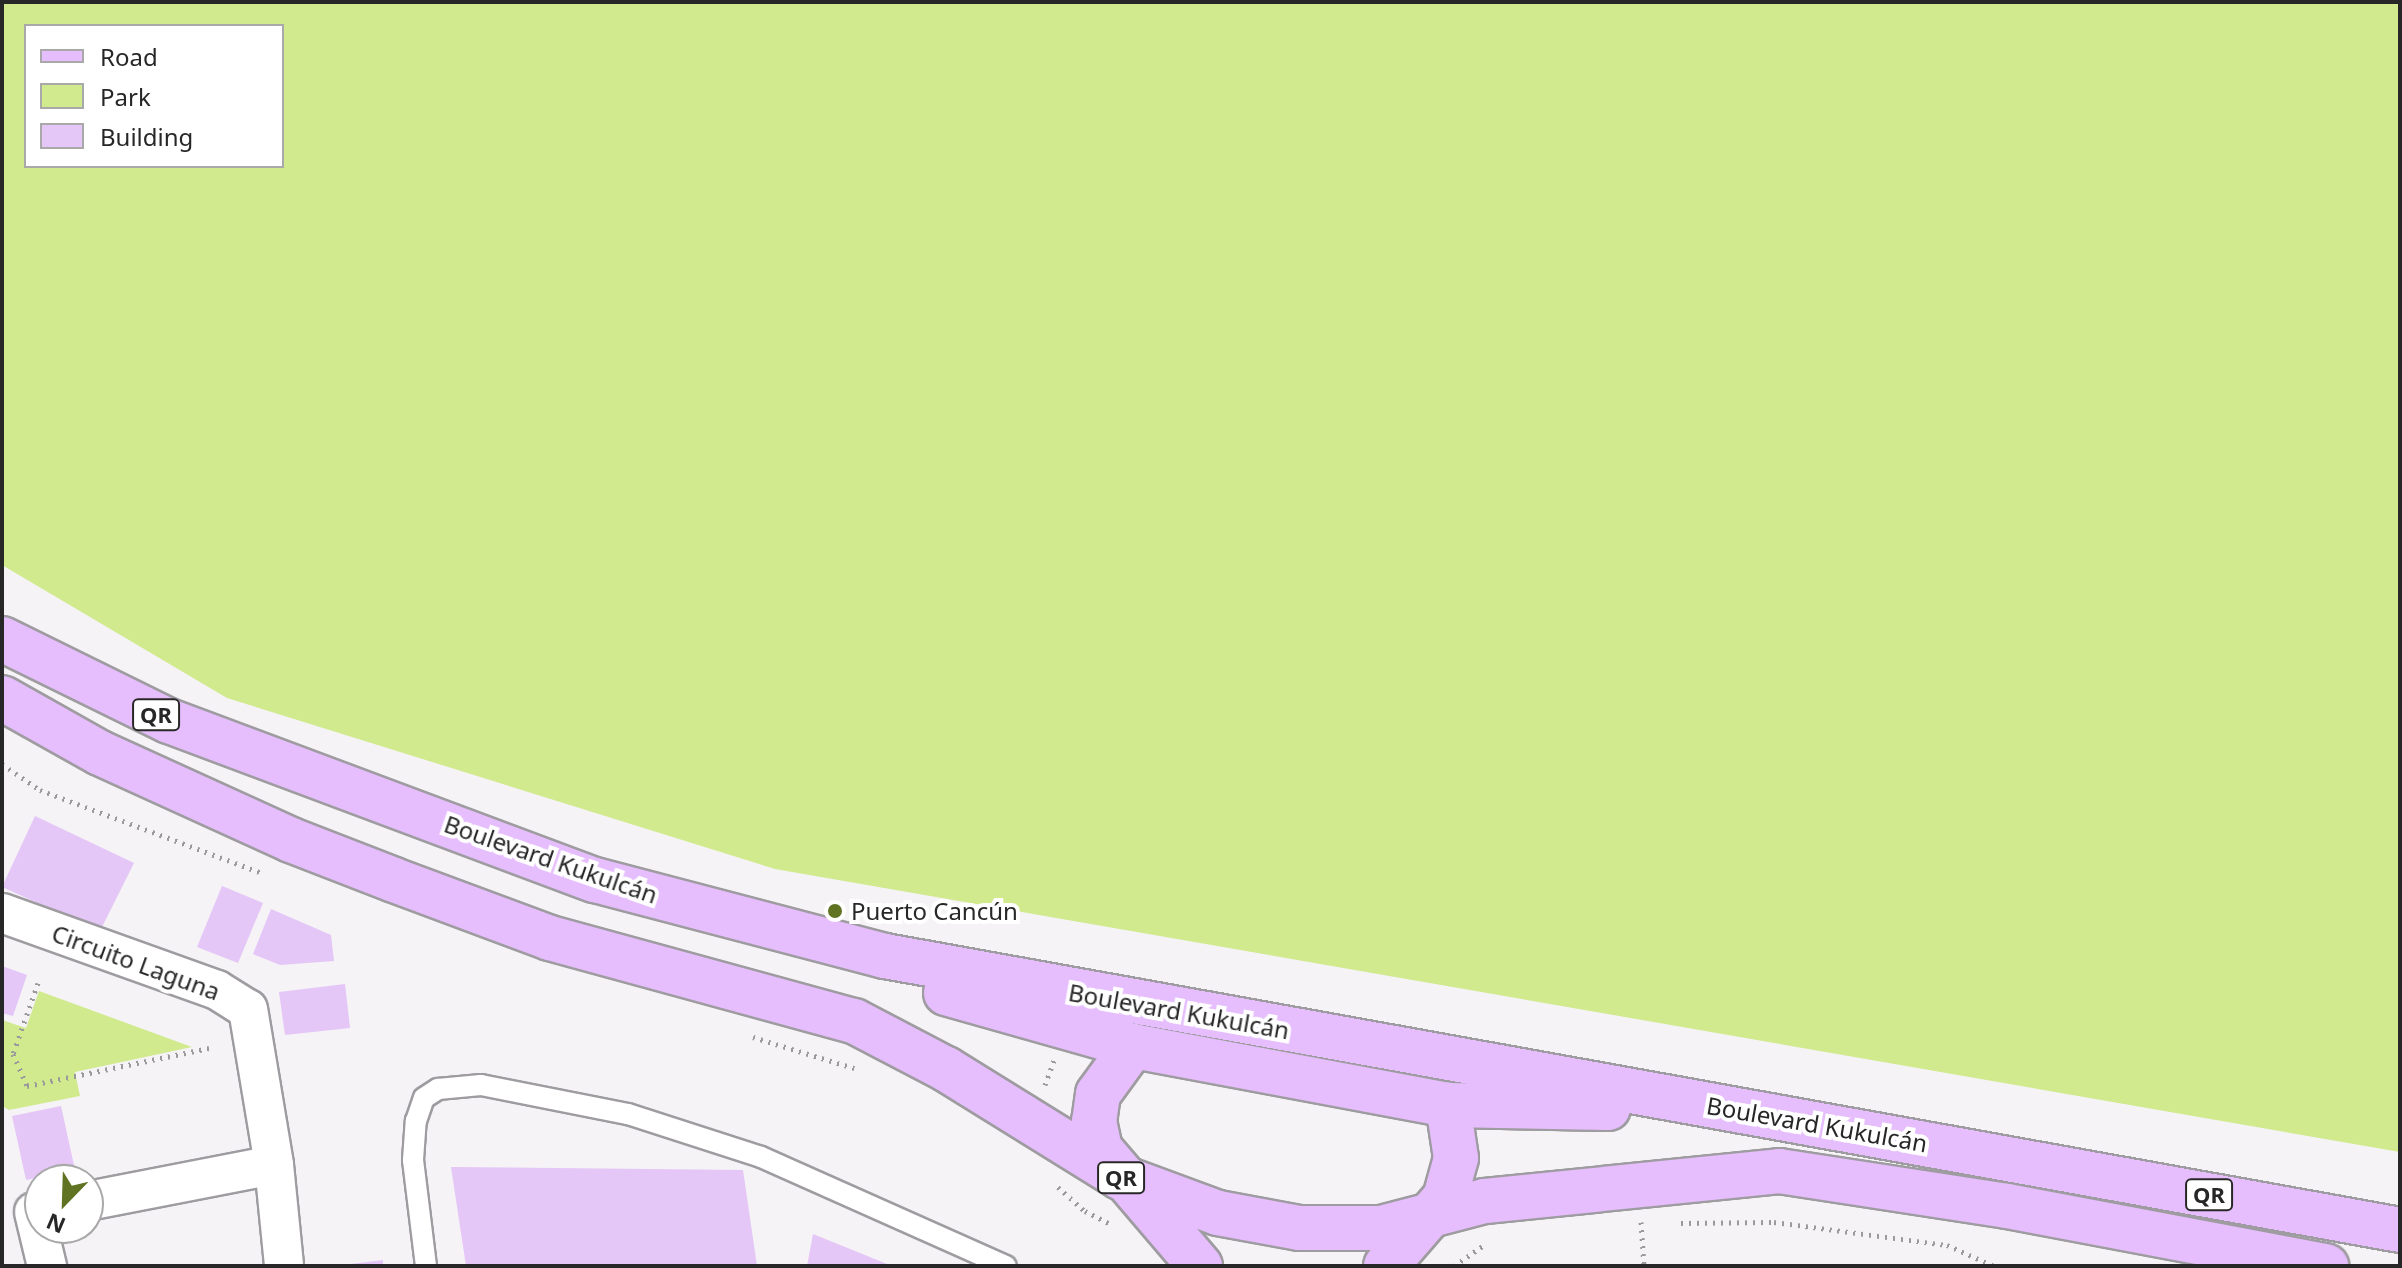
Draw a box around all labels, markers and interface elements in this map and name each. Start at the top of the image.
legend [24,24,284,168]
text: Road [100,40,158,73]
text: Park [100,80,151,113]
text: Building [100,120,193,153]
road number: QR [132,697,180,733]
street label: Boulevard Kukulcán [441,809,661,909]
place label: Puerto Cancún [851,897,1018,925]
marker: Puerto Cancún [826,902,844,920]
street label: Circuito Laguna [48,918,224,1006]
street label: Boulevard Kukulcán [1066,977,1292,1045]
street label: Boulevard Kukulcán [1704,1090,1930,1158]
road number: QR [1097,1160,1145,1196]
north arrow [24,1164,104,1244]
road number: QR [2185,1177,2233,1213]
text: N [41,1207,70,1242]

